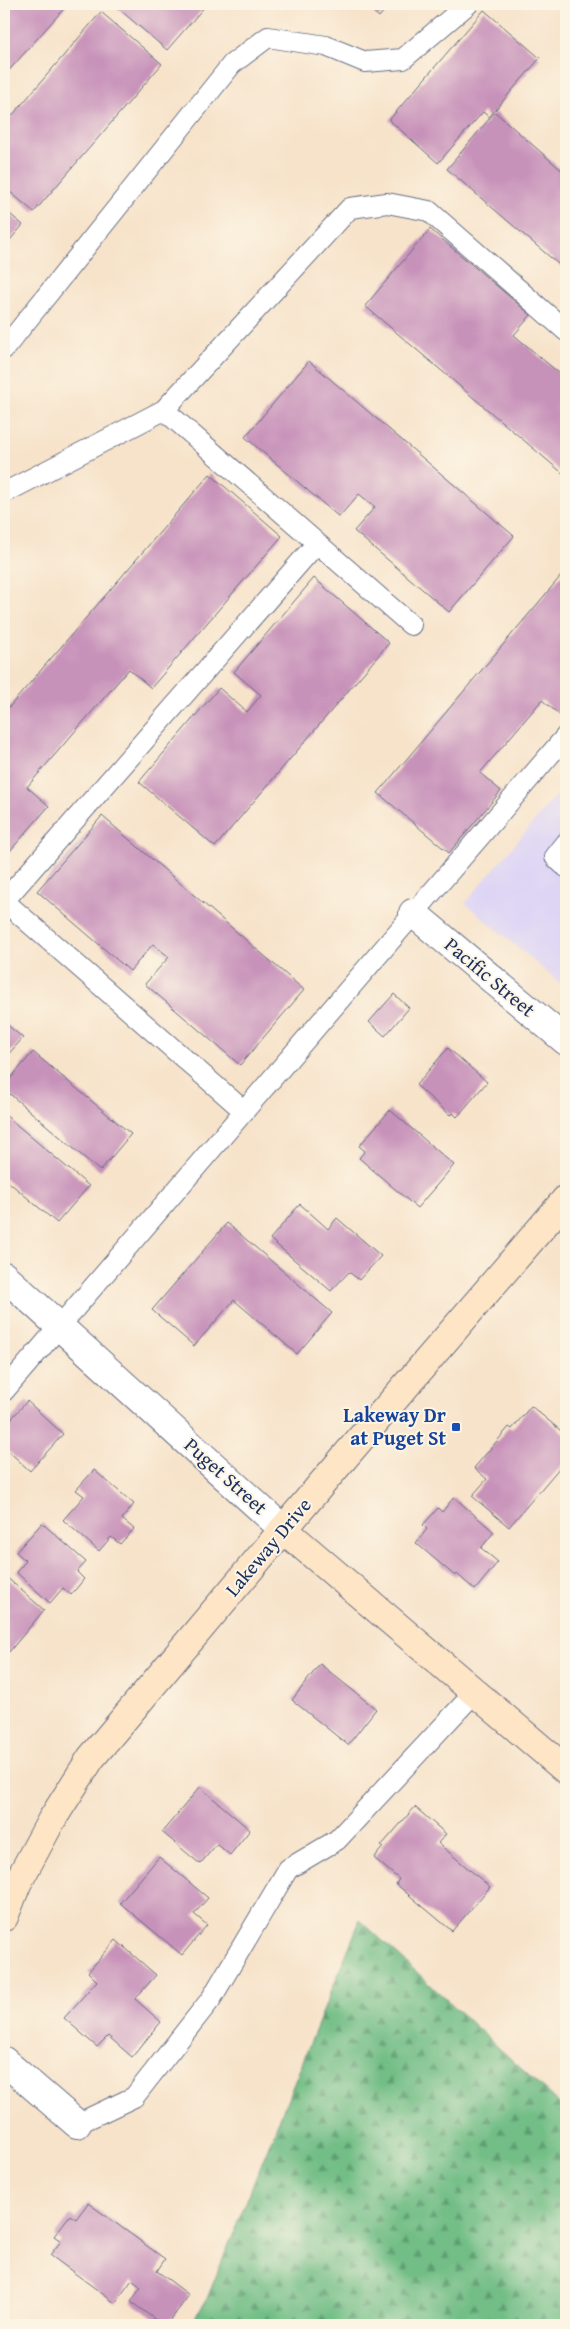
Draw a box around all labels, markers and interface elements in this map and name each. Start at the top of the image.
street label: Pacific Street [439,930,542,1023]
place label: Lakeway Dr at Puget St [343,1400,446,1452]
marker: Lakeway Dr at Puget St [450,1421,462,1433]
street label: Puget Street [178,1430,274,1521]
street label: Lakeway Drive [218,1491,318,1602]

